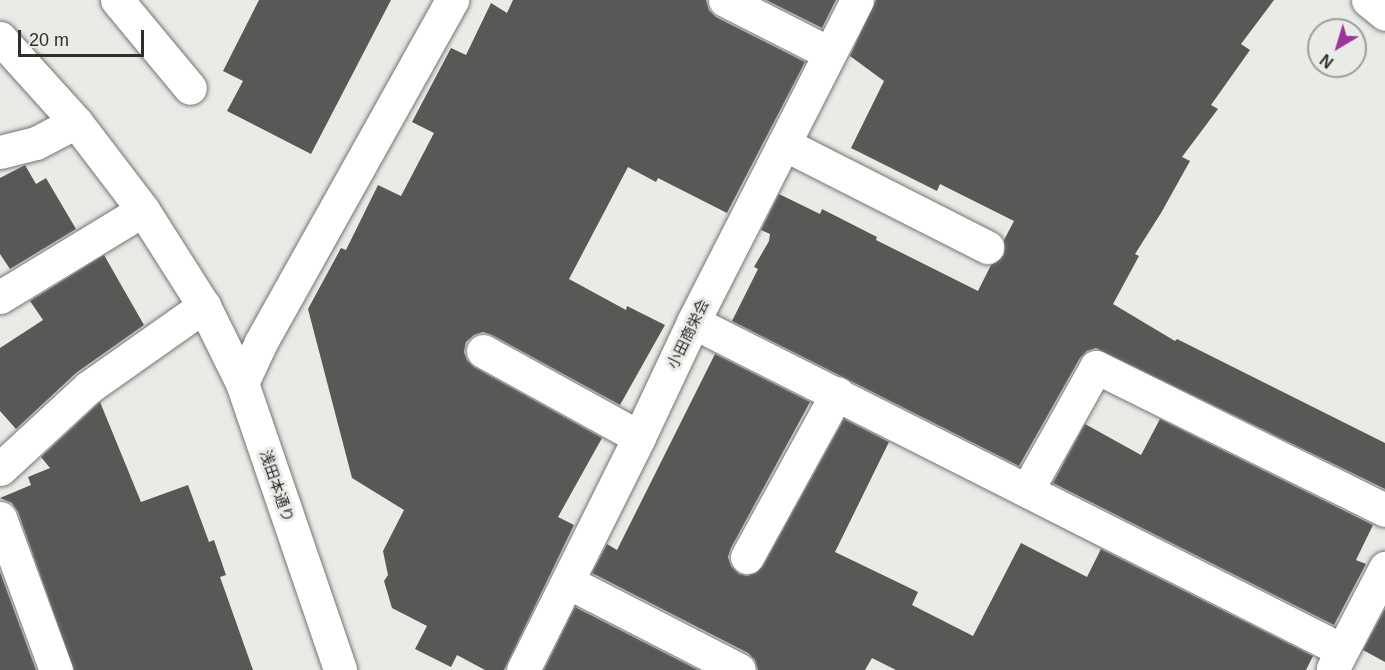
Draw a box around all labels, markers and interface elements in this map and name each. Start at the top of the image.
scale bar [21,18,147,56]
north arrow [1307,18,1367,78]
text: 20 m [29,30,69,50]
text: N [1317,51,1337,71]
street label: 小田商栄会 [663,296,713,372]
street label: 浅田本通り [256,448,298,524]

